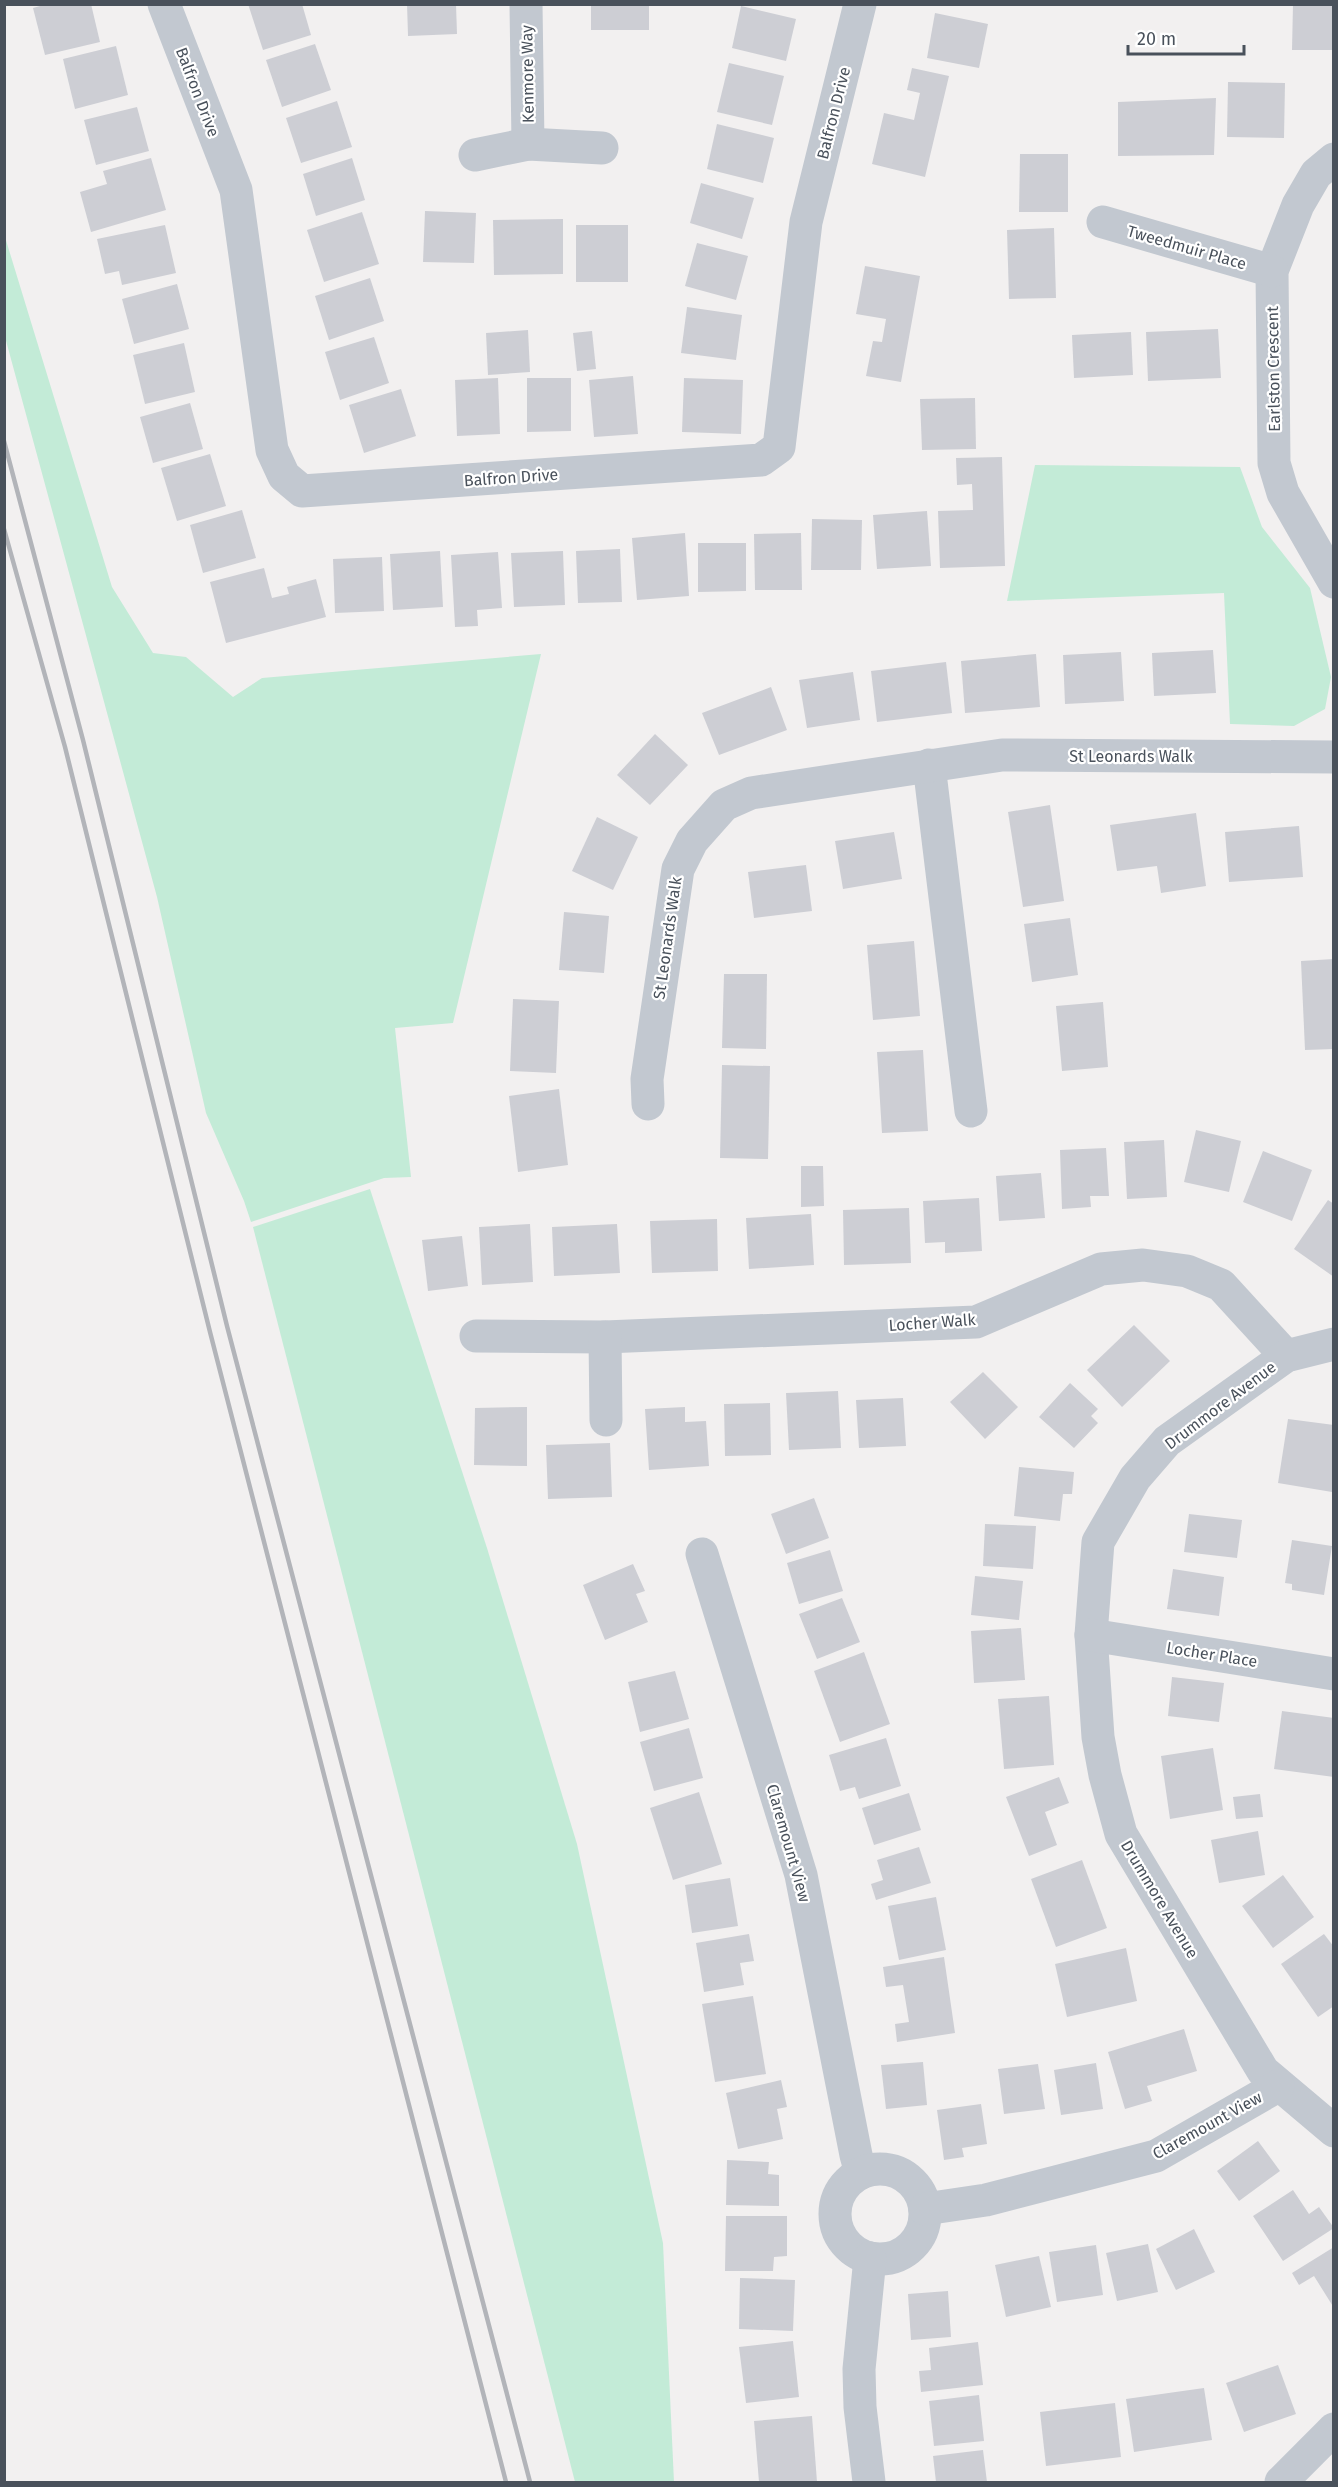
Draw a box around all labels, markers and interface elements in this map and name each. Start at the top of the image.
scale bar [1128,18,1244,56]
street label: Kenmore Way [517,25,538,123]
text: 20 m [1137,28,1176,50]
street label: Balfron Drive [172,45,223,140]
street label: Balfron Drive [813,65,854,161]
street label: Tweedmuir Place [1125,221,1248,274]
street label: Earlston Crescent [1263,306,1284,432]
street label: Balfron Drive [463,465,559,490]
street label: St Leonards Walk [1069,747,1194,766]
street label: St Leonards Walk [649,875,686,1001]
street label: Locher Walk [888,1310,977,1335]
street label: Drummore Avenue [1161,1357,1280,1453]
street label: Locher Place [1165,1638,1259,1671]
street label: Claremount View [763,1782,815,1905]
street label: Drummore Avenue [1117,1837,1202,1962]
street label: Claremount View [1149,2087,1266,2163]

